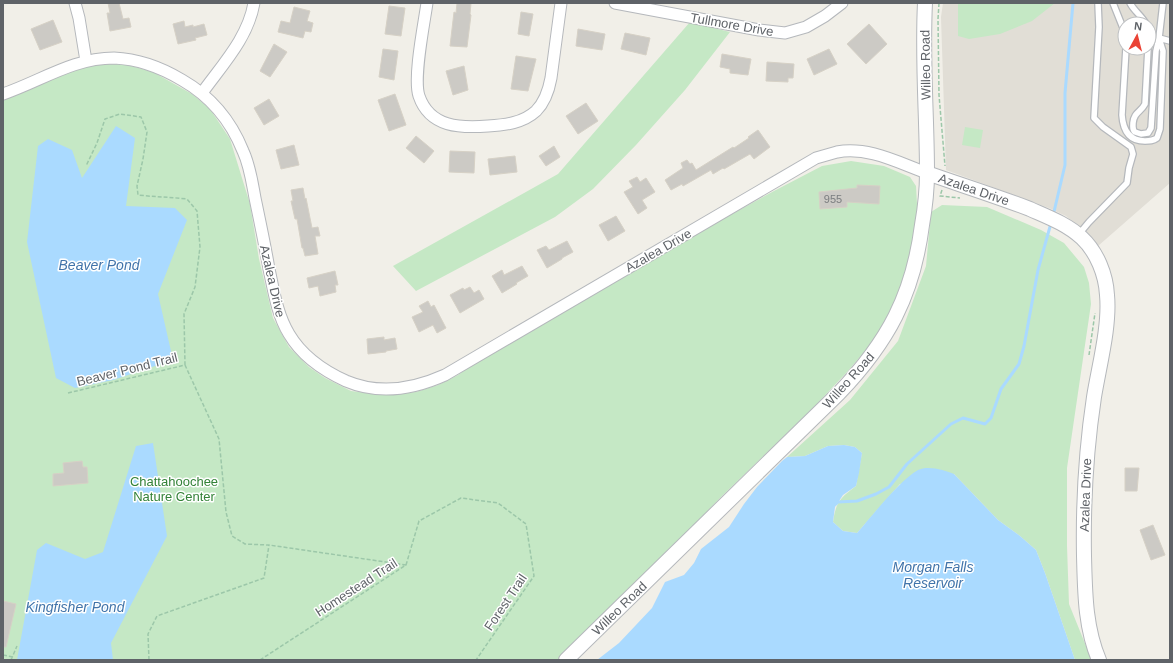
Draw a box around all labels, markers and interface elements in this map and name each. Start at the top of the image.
street label: Tullmore Drive [689,10,775,39]
north arrow [1117,16,1157,56]
text: N [1134,20,1143,33]
street label: Willeo Road [917,30,934,100]
street label: Azalea Drive [937,170,1011,209]
house number: 955 [824,193,842,205]
street label: Azalea Drive [623,226,694,275]
street label: Azalea Drive [257,244,288,319]
water label: Beaver Pond [59,257,141,273]
street label: Willeo Road [819,349,877,411]
street label: Beaver Pond Trail [75,350,179,389]
street label: Azalea Drive [1077,458,1094,532]
park label: Chattahoochee Nature Center [130,474,218,504]
street label: Homestead Trail [312,555,400,619]
water label: Morgan Falls Reservoir [893,559,973,591]
street label: Forest Trail [481,571,530,633]
street label: Willeo Road [589,579,650,638]
water label: Kingfisher Pond [26,599,126,615]

